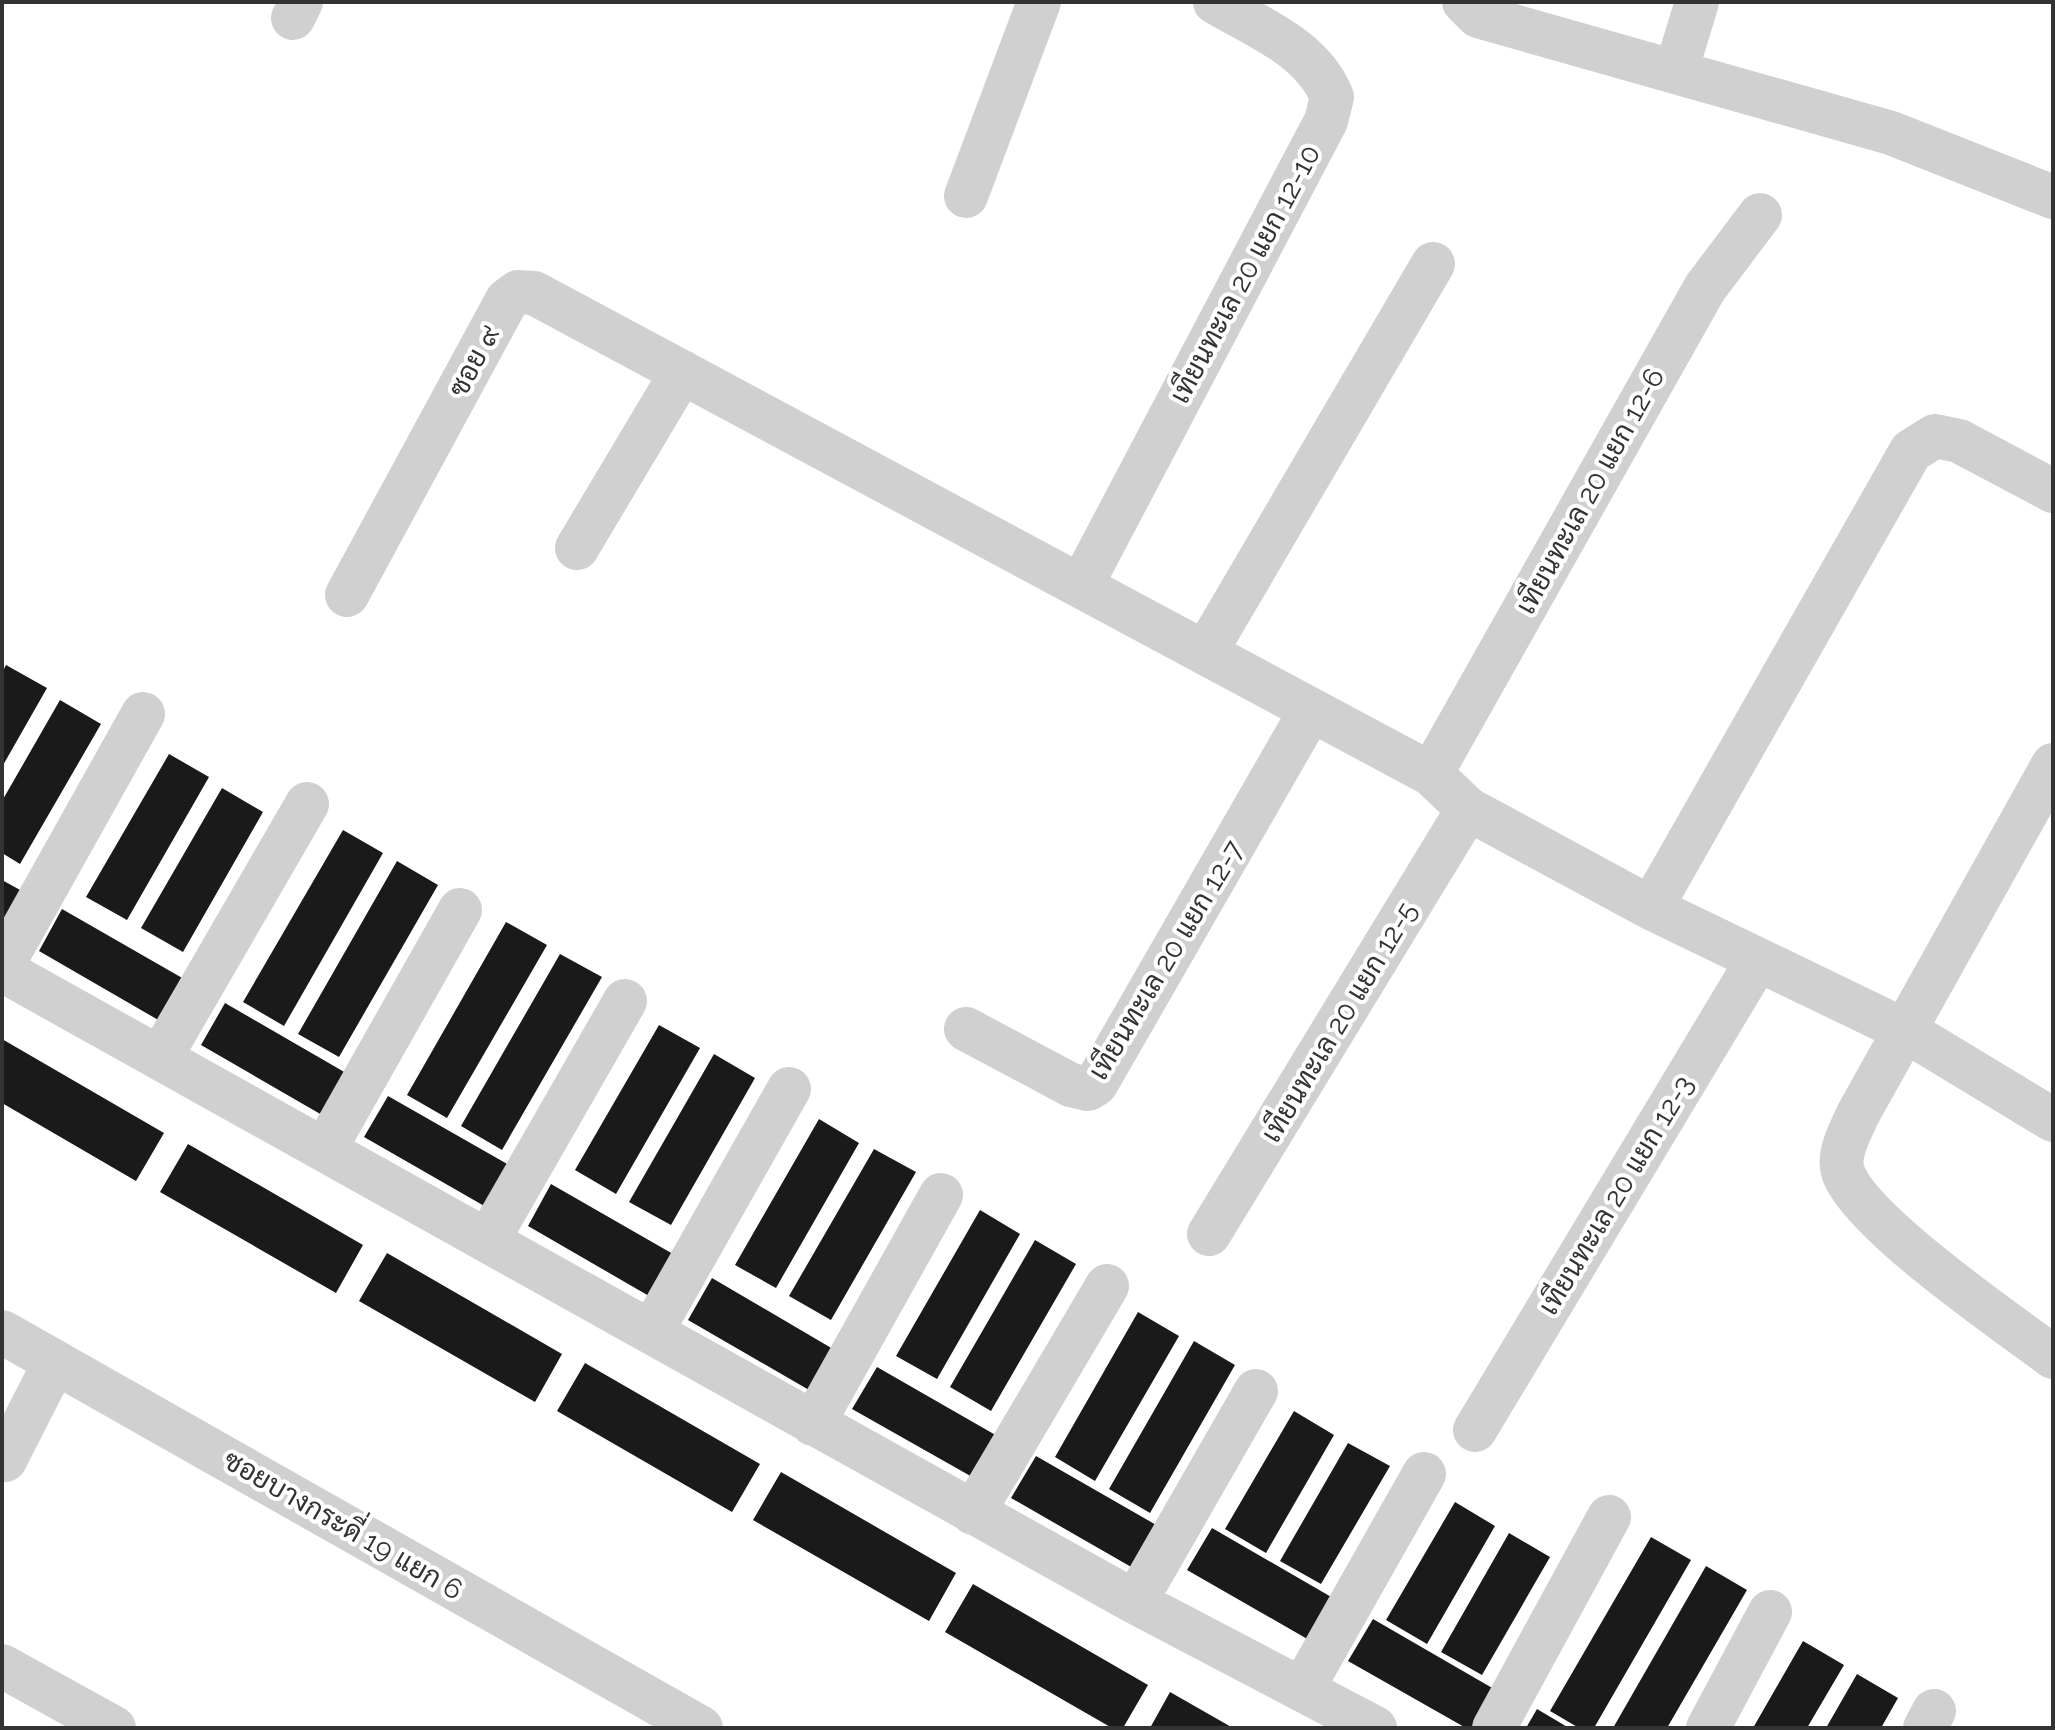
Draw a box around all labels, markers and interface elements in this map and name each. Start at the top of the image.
street label: เทียนทะเล 20 แยก 12-10 [1161,138,1327,409]
street label: ซอย ๙ [442,320,506,402]
street label: เทียนทะเล 20 แยก 12-6 [1507,361,1671,620]
street label: เทียนทะเล 20 แยก 12-7 [1080,833,1250,1086]
street label: เทียนทะเล 20 แยก 12-5 [1252,895,1424,1148]
street label: เทียนทะเล 20 แยก 12-3 [1530,1068,1700,1321]
street label: ซอยบางกระดี่ 19 แยก 6 [218,1436,472,1607]

